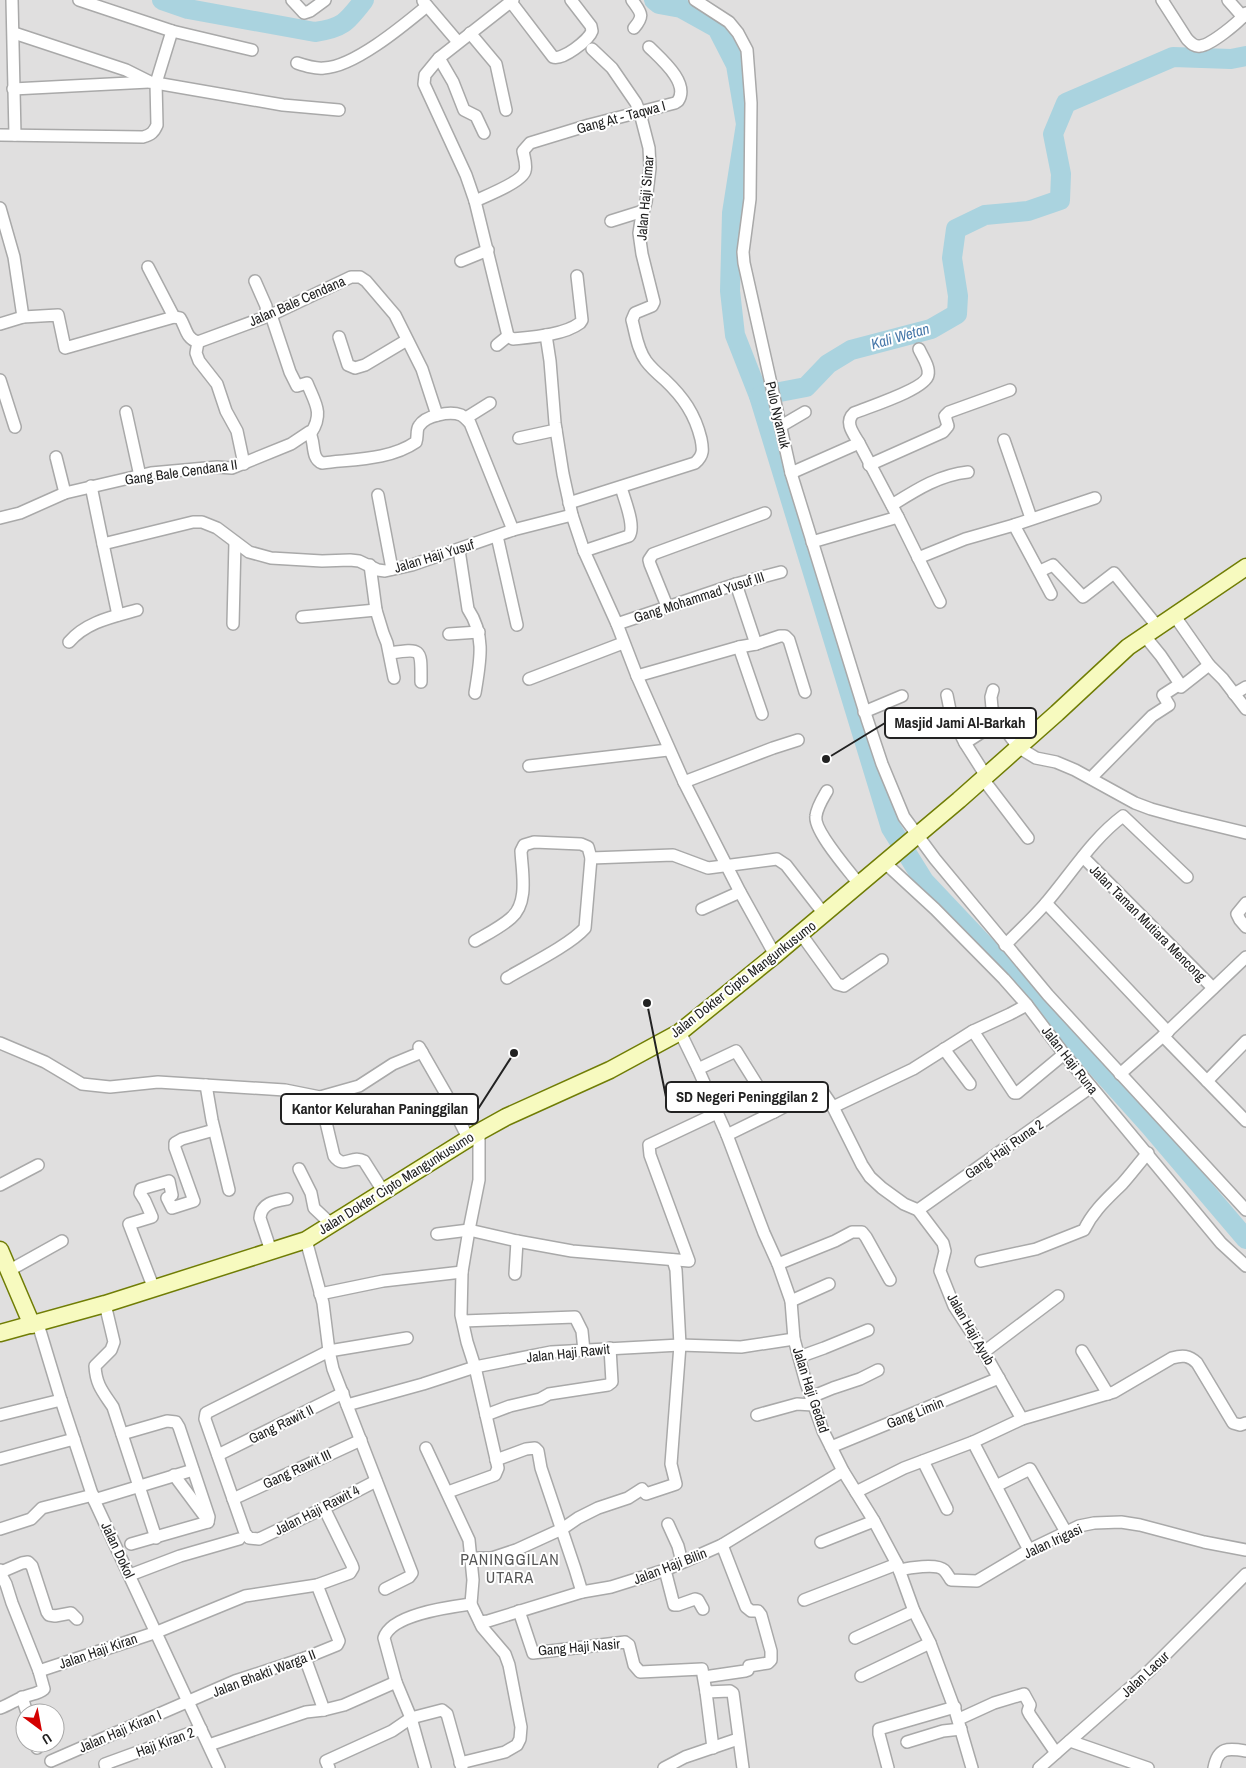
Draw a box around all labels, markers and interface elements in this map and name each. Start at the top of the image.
street label: Gang At - Taqwa I [575,96,667,138]
street label: Jalan Haji Simar [632,155,658,241]
street label: Jalan Bale Cendana [246,272,348,330]
water label: Kali Wetan [868,318,932,354]
street label: Pulo Nyamuk [762,380,795,451]
street label: Gang Bale Cendana II [123,455,239,489]
street label: Jalan Haji Yusuf [392,535,477,577]
street label: Gang Mohammad Yusuf III [631,567,767,627]
callout: Masjid Jami Al-Barkah [885,708,1036,738]
text: Masjid Jami Al-Barkah [895,712,1025,733]
street label: Jalan Taman Mutiara Mencong [1086,861,1211,986]
street label: Jalan Dokter Cipto Mangunkusumo [667,917,819,1041]
street label: Jalan Haji Runa [1038,1022,1103,1098]
callout: SD Negeri Peninggilan 2 [666,1082,828,1112]
text: SD Negeri Peninggilan 2 [676,1086,818,1107]
callout: Kantor Kelurahan Paninggilan [281,1094,478,1124]
text: Kantor Kelurahan Paninggilan [292,1098,468,1119]
street label: Gang Haji Runa 2 [961,1115,1047,1183]
street label: Jalan Dokter Cipto Mangunkusumo [315,1128,477,1238]
street label: Jalan Haji Ayub [943,1290,999,1368]
street label: Jalan Haji Rawit [525,1340,611,1366]
street label: Jalan Haji Gedad [789,1345,833,1435]
street label: Gang Limin [884,1393,946,1433]
street label: Gang Rawit II [246,1401,316,1447]
street label: Gang Rawit III [260,1445,334,1493]
street label: Jalan Haji Rawit 4 [271,1481,363,1539]
street label: Jalan Dokol [97,1519,139,1581]
street label: Jalan Irigasi [1021,1520,1085,1562]
street label: Jalan Haji Bilin [631,1544,709,1588]
district label: PANINGGILAN UTARA [460,1548,560,1588]
street label: Jalan Haji Kiran [56,1629,140,1673]
street label: Gang Haji Nasir [537,1634,621,1660]
street label: Jalan Bhakti Warga II [210,1645,318,1701]
street label: Jalan Lacur [1117,1647,1173,1701]
north arrow [15,1703,65,1753]
street label: Jalan Haji Kiran I [76,1706,164,1756]
street label: Haji Kiran 2 [133,1723,197,1761]
text: U [39,1729,55,1749]

